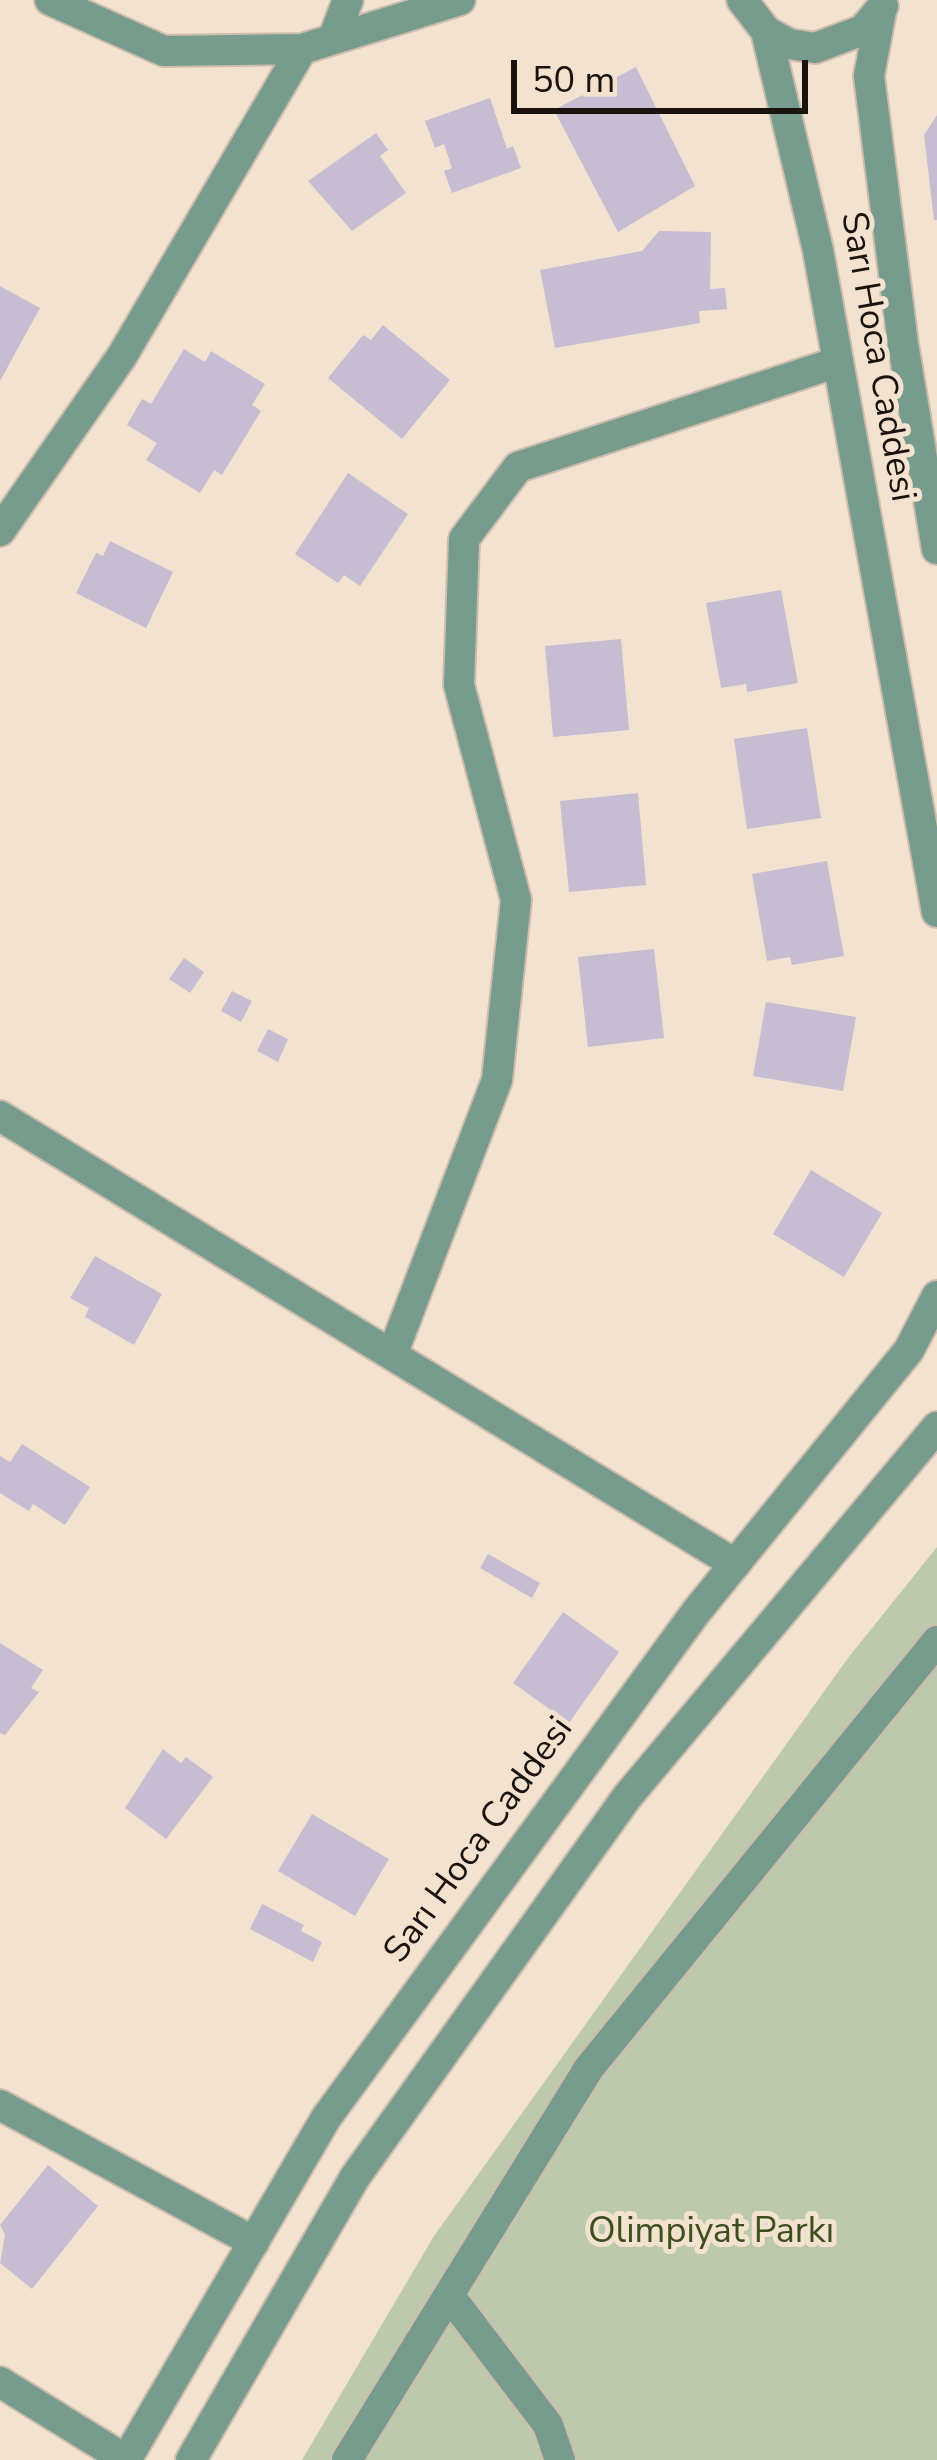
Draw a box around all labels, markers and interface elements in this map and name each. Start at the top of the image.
scale bar [517,36,814,110]
text: 50 m [532,56,615,105]
street label: Sarı Hoca Caddesi [829,209,923,505]
street label: Sarı Hoca Caddesi [376,1710,584,1972]
park label: Olimpiyat Parkı [588,2211,834,2255]

